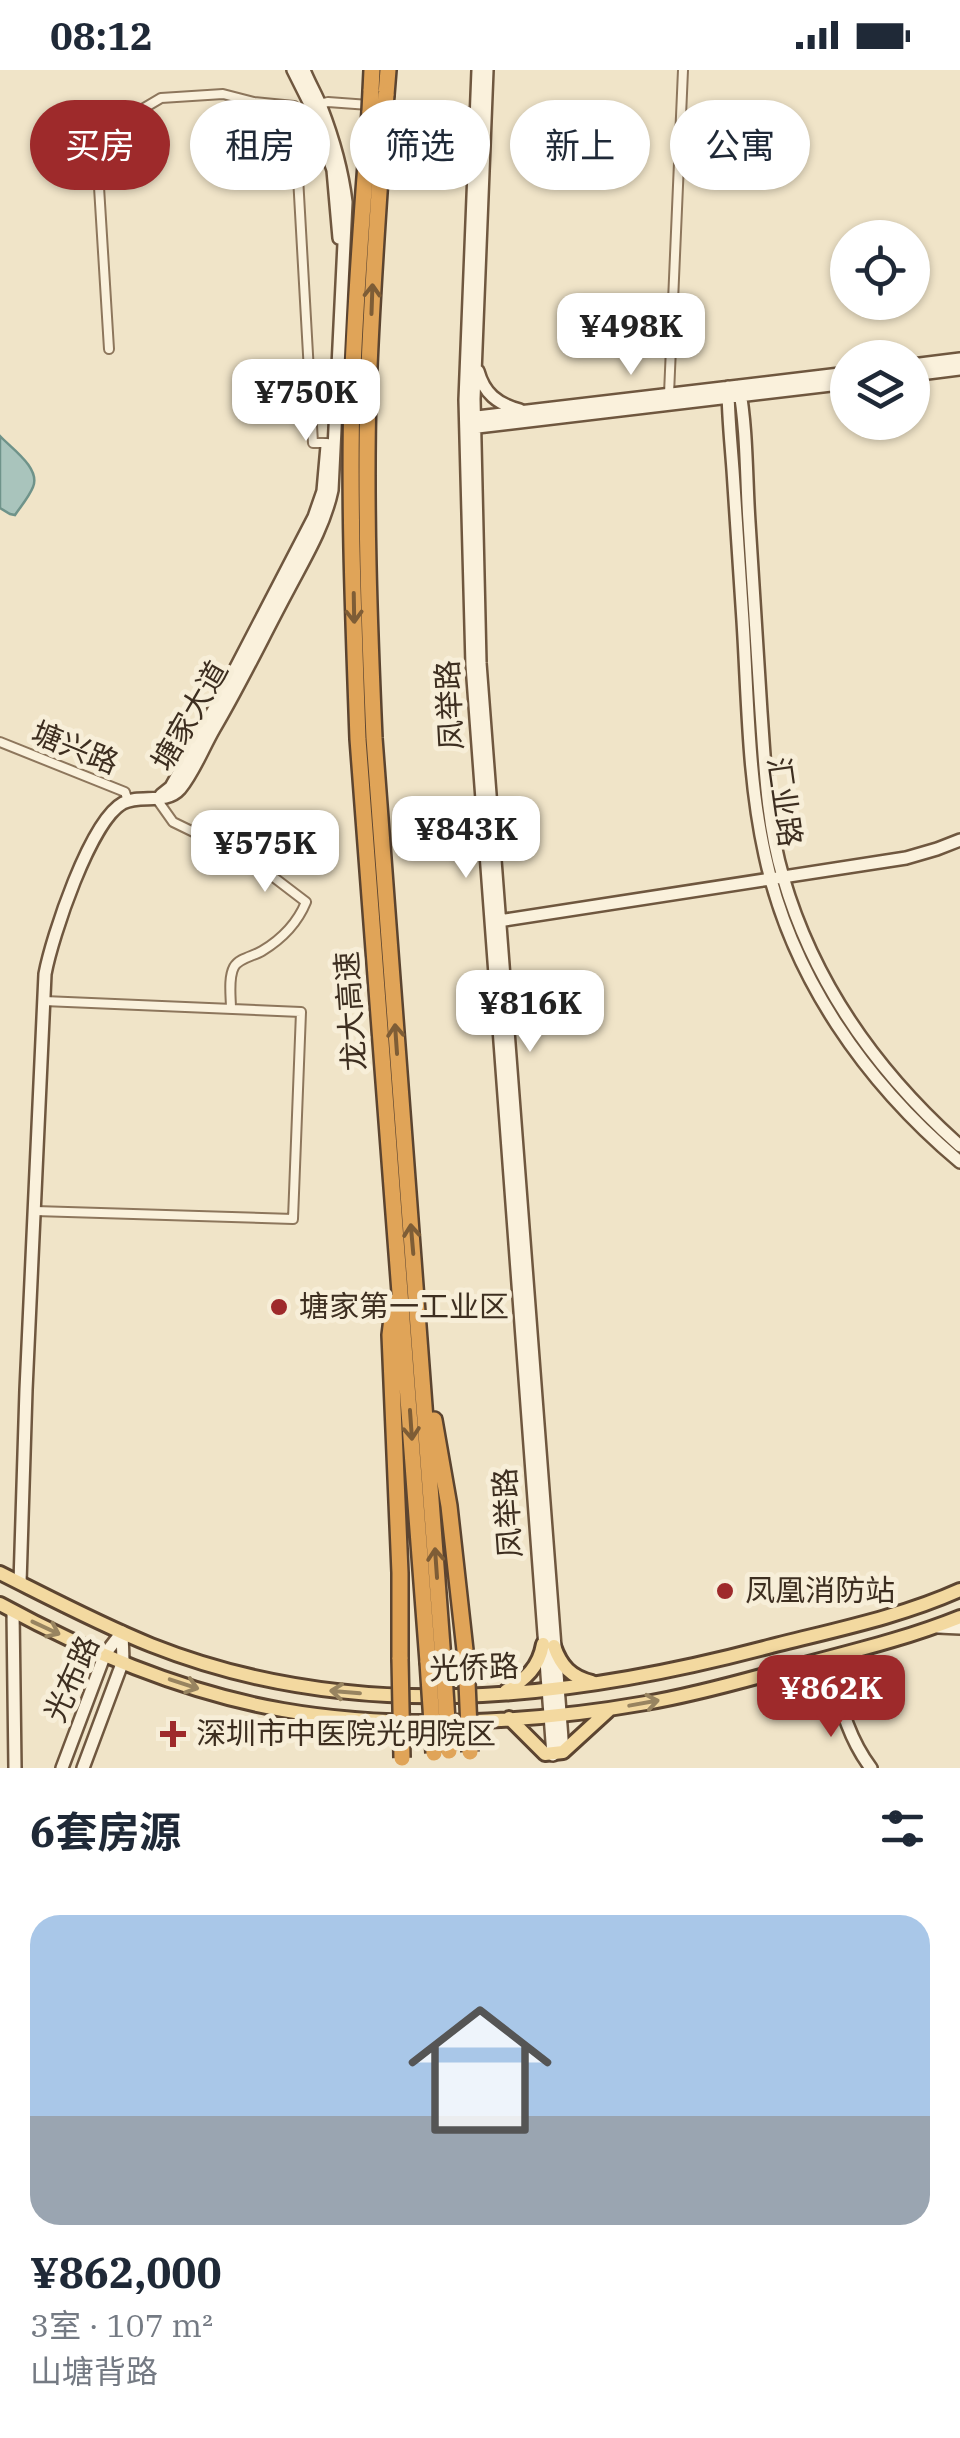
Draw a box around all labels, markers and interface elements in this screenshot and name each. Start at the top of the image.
text: 08:12 [50,11,153,60]
chip: 买房 [30,100,170,190]
chip: 租房 [190,100,330,190]
chip: 筛选 [350,100,490,190]
chip: 新上 [510,100,650,190]
chip: 公寓 [670,100,810,190]
map controls [830,220,930,440]
button: locate [830,220,930,320]
one-way arrow [363,283,382,315]
pin: ¥498K [561,293,701,378]
text: ¥498K [579,304,683,346]
button: layers [830,340,930,440]
pin: ¥750K [236,359,376,444]
text: ¥750K [254,370,358,412]
one-way arrow [344,592,363,624]
street label: 塘家大道 [142,654,236,777]
street label: 凤举路 [427,659,470,751]
street label: 塘兴路 [27,712,125,782]
street label: 汇业路 [760,755,811,849]
pin: ¥843K [396,796,536,881]
text: ¥843K [414,807,518,849]
pin: ¥575K [195,810,335,895]
text: ¥575K [213,821,317,863]
street label: 龙大高速 [326,950,373,1072]
pin: ¥816K [460,970,600,1055]
text: ¥816K [478,981,582,1023]
one-way arrow [386,1023,405,1055]
one-way arrow [402,1224,421,1256]
place label: 塘家第一工业区 [299,1286,509,1325]
marker: 塘家第一工业区 [268,1296,290,1318]
one-way arrow [401,1408,420,1440]
street label: 凤举路 [484,1467,529,1559]
one-way arrow [426,1548,445,1580]
place label: 凤凰消防站 [745,1570,895,1609]
marker: 凤凰消防站 [714,1580,736,1602]
one-way arrow [30,1619,60,1638]
street label: 光布路 [35,1629,107,1727]
street label: 光侨路 [428,1645,520,1688]
pin: ¥862K [761,1655,901,1740]
text: ¥862K [779,1666,883,1708]
one-way arrow [168,1676,200,1694]
one-way arrow [329,1682,361,1701]
one-way arrow [627,1693,660,1712]
place label: 深圳市中医院光明院区 [196,1713,496,1752]
marker: 深圳市中医院光明院区 [160,1721,186,1747]
icon: filters [875,1801,930,1856]
text: 6套房源 [30,1804,181,1859]
icon: home [390,1980,570,2160]
text: ¥862,000 [30,2245,222,2300]
text: 3室 · 107 m² [30,2304,213,2346]
text: 山塘背路 [30,2350,158,2392]

